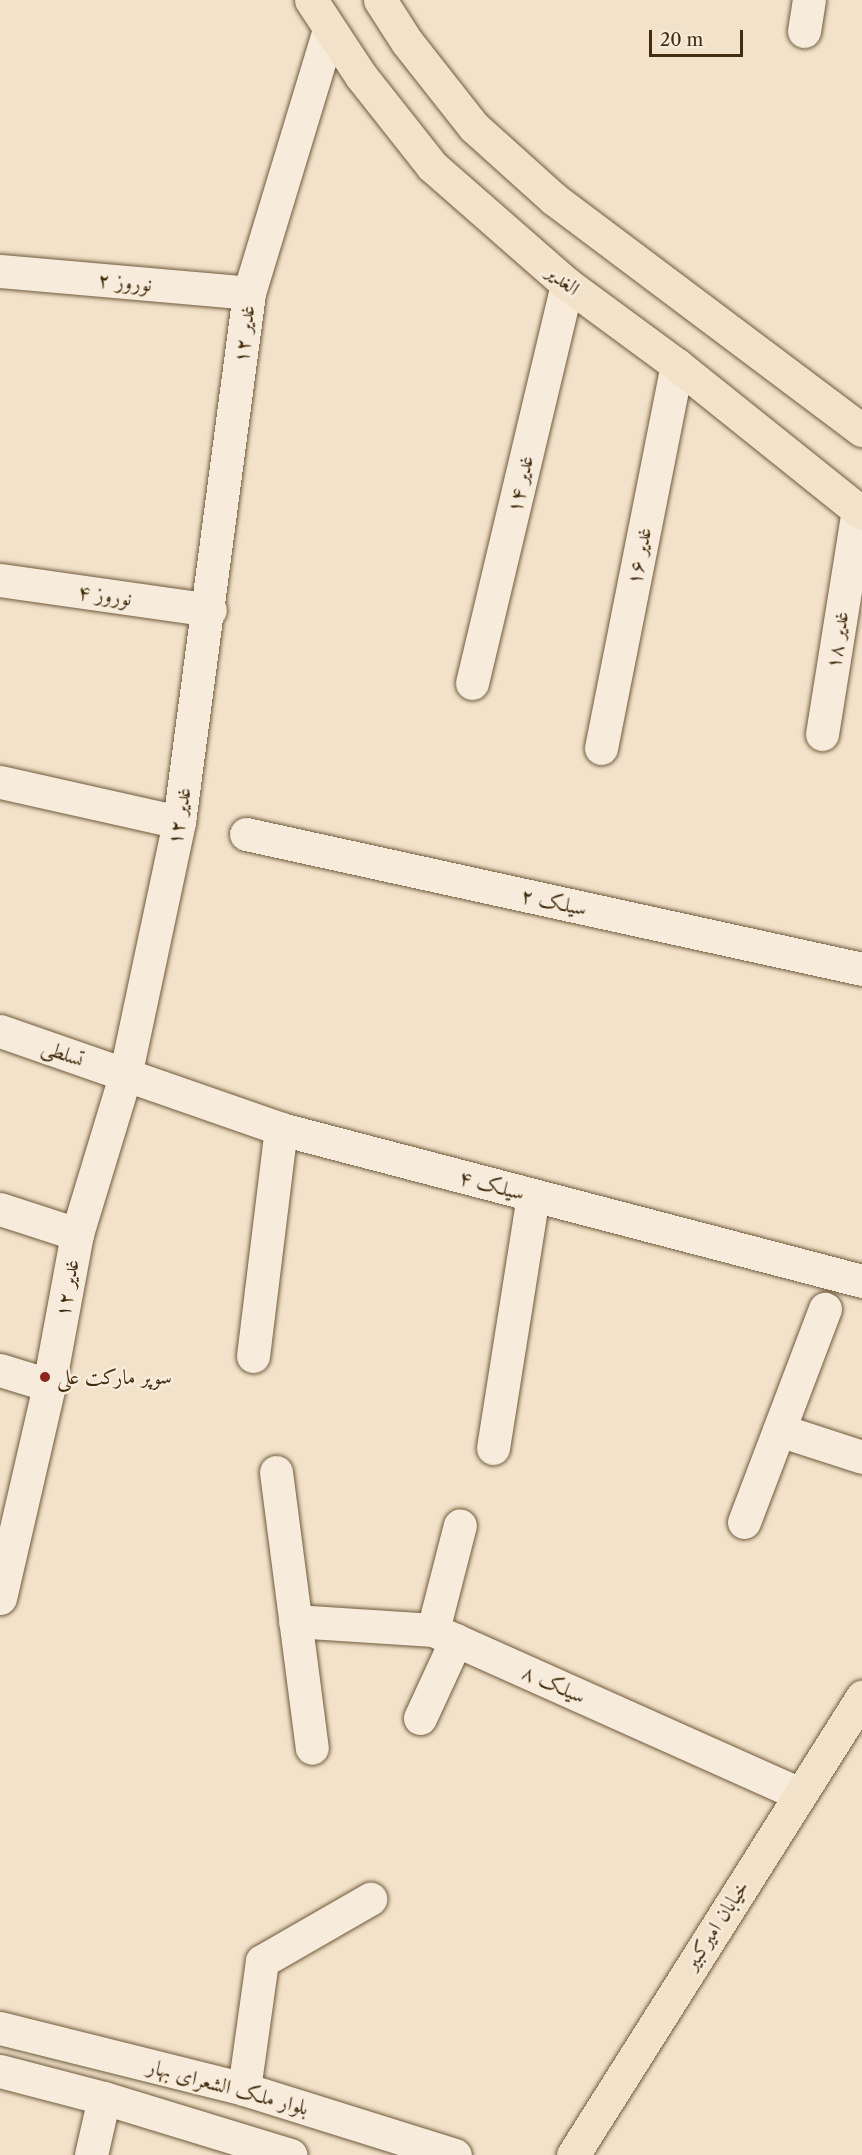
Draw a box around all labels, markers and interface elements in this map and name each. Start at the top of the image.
scale bar [652,18,746,56]
text: 20 m [660,29,703,51]
street label: الغدیر [541,259,585,301]
street label: نوروز ۲ [97,267,153,297]
street label: غدیر ۱۲ [228,304,260,364]
street label: غدیر ۱۴ [501,453,539,515]
street label: غدیر ۱۶ [621,525,657,587]
street label: نوروز ۴ [76,579,134,611]
street label: غدیر ۱۸ [820,609,854,671]
street label: غدیر ۱۲ [162,785,196,847]
street label: سیلک ۲ [519,883,589,921]
street label: تسلطی [39,1034,87,1072]
street label: سیلک ۴ [457,1164,527,1206]
street label: غدیر ۱۲ [50,1257,84,1319]
place label: سوپر مارکت علی [57,1364,172,1390]
marker: سوپر مارکت علی [38,1370,52,1384]
street label: سیلک ۸ [518,1659,590,1709]
street label: خیابان امیرکبیر [678,1875,754,1975]
street label: بلوار ملک الشعرای بهار [145,2053,311,2121]

